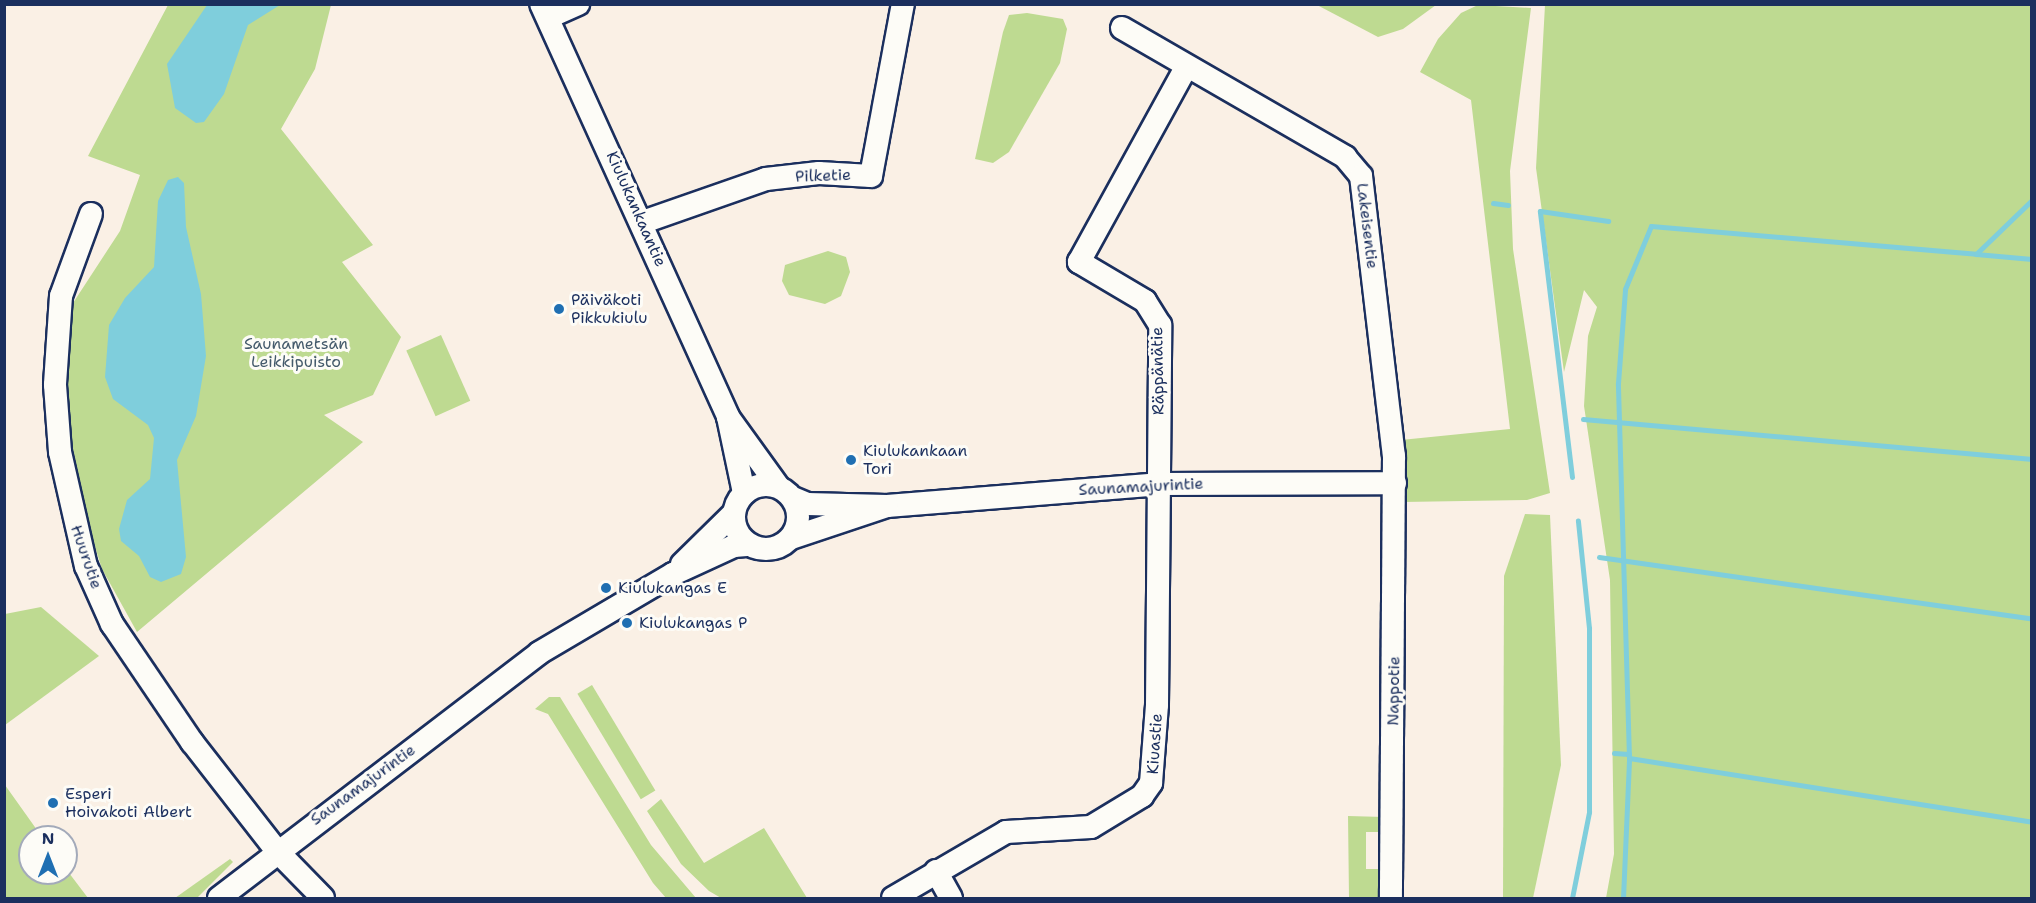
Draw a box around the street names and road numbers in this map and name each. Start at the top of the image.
street label: Kiulukankaantie [602,148,670,270]
street label: Pilketie [795,165,851,187]
street label: Lakeisentie [1352,182,1382,270]
street label: Räppänätie [1148,327,1168,415]
street label: Saunamajurintie [1078,474,1204,500]
street label: Huurutie [66,523,106,591]
street label: Nappotie [1384,656,1404,726]
street label: Kiuastie [1143,713,1167,775]
street label: Saunamajurintie [307,740,419,830]

